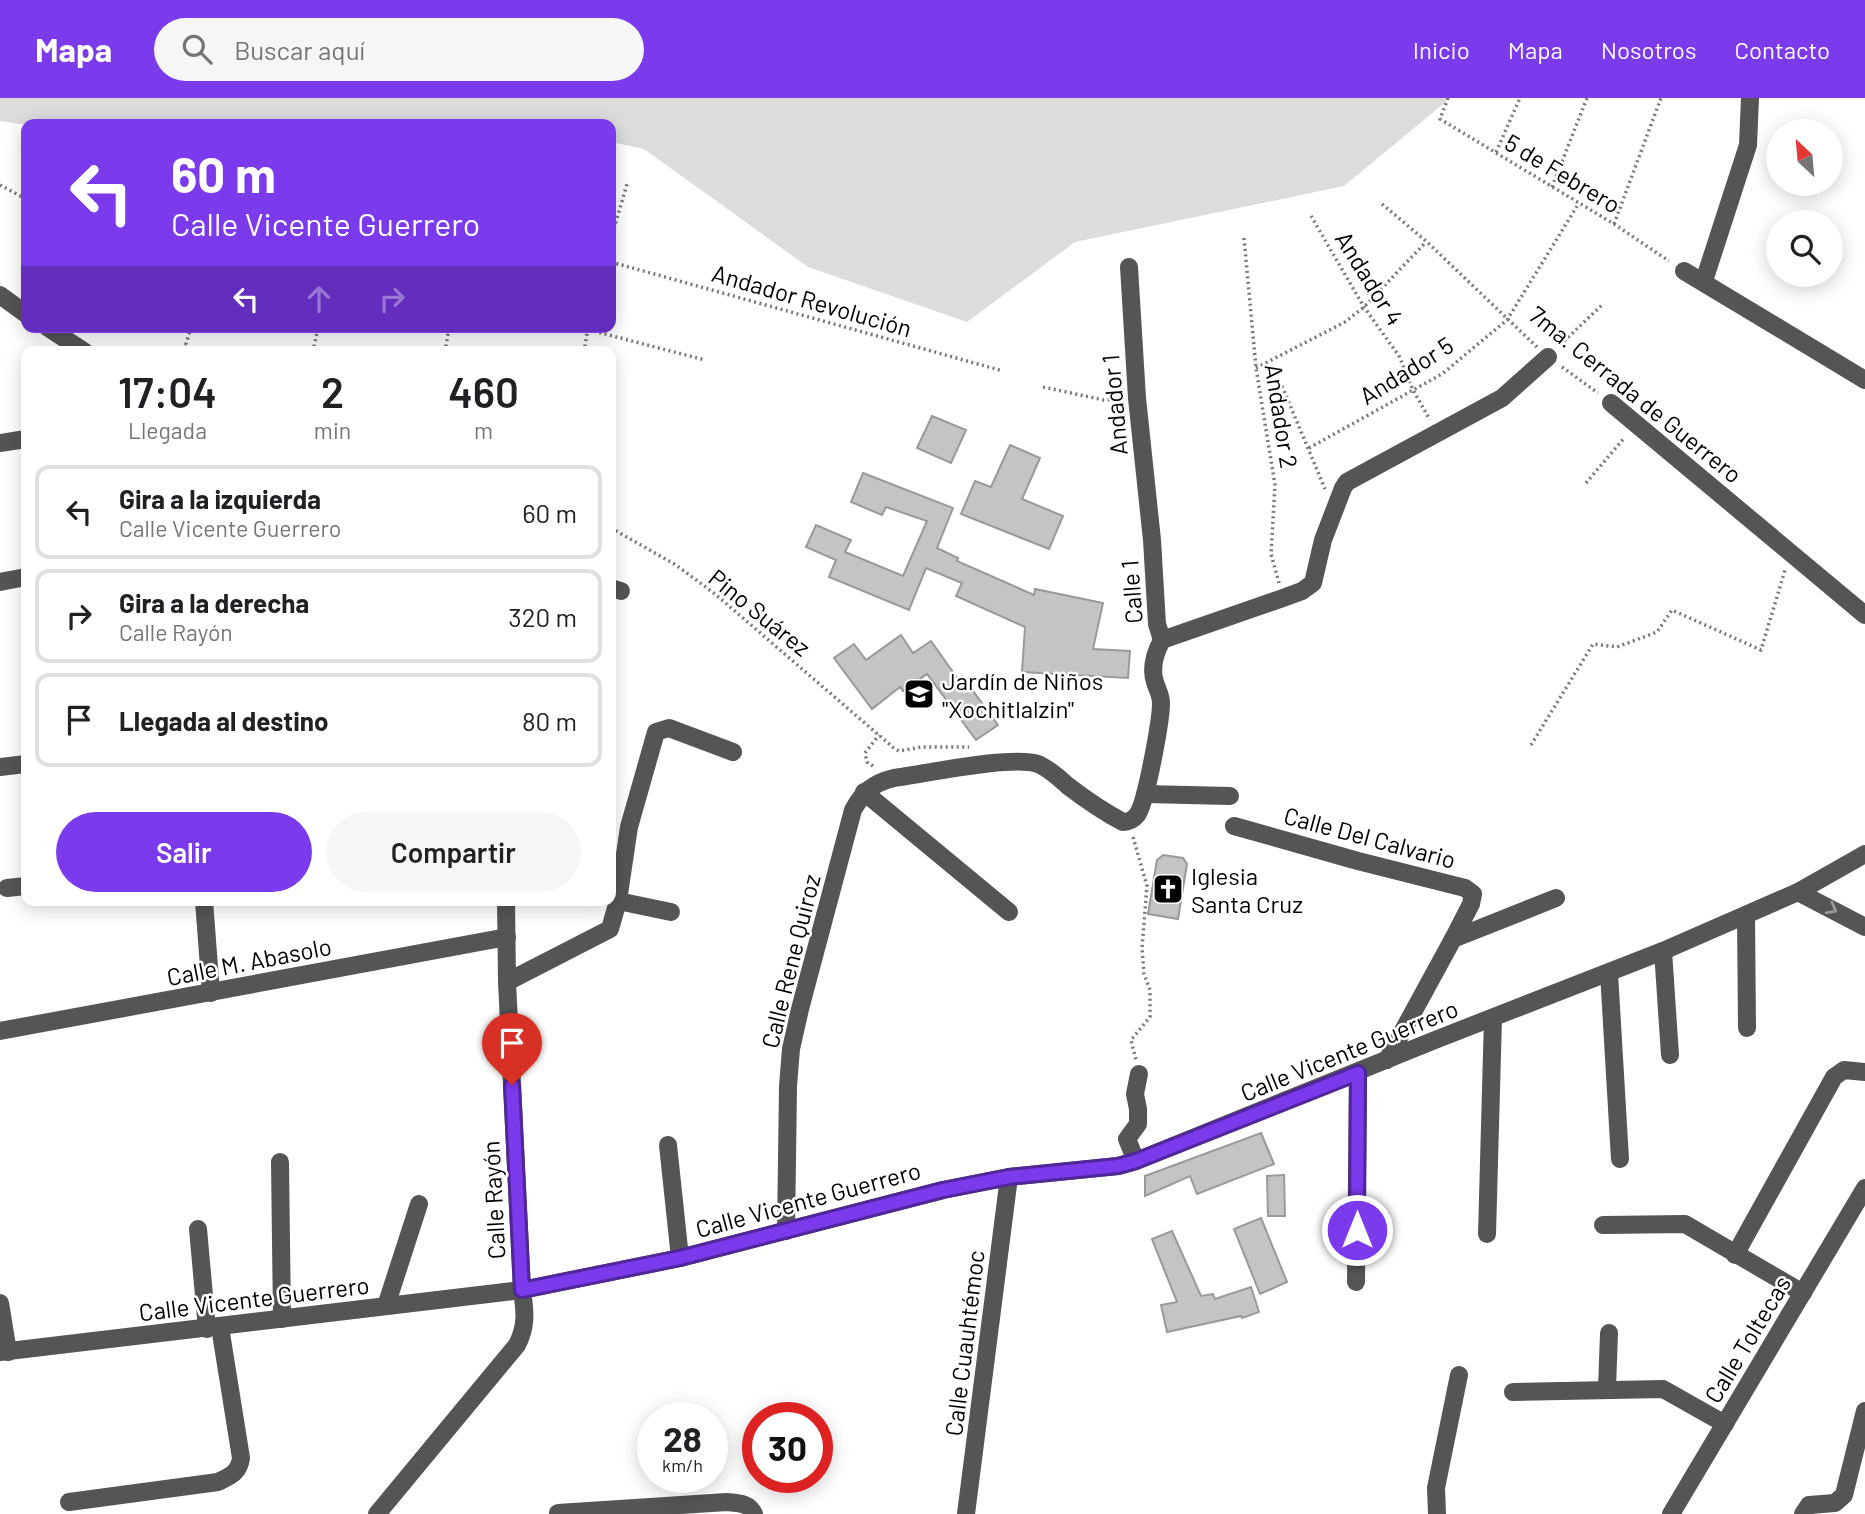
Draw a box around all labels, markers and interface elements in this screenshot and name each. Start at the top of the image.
search box [154,18,644,81]
text: Mapa [35,29,112,69]
icon: search [178,30,216,68]
text: Buscar aquí [234,34,365,65]
text: Inicio [1413,35,1470,64]
text: Mapa [1508,35,1563,64]
text: Nosotros [1601,35,1697,64]
text: Contacto [1735,35,1830,64]
north arrow [1766,119,1843,196]
map controls [1766,119,1843,287]
street label: 5 de Febrero [1500,127,1626,219]
text: 60 m [171,144,276,203]
icon: left [56,147,147,238]
text: Calle Vicente Guerrero [171,204,480,242]
button: search [1766,210,1843,287]
street label: Andador 4 [1330,226,1410,330]
street label: Andador Revolución [709,258,915,342]
icon: left [227,280,265,318]
icon: ahead [300,280,338,318]
icon: right [373,280,411,318]
street label: 7ma. Cerrada de Guerrero [1524,299,1748,489]
street label: Andador 5 [1354,330,1458,410]
street label: Andador 1 [1095,354,1133,456]
street label: Andador 2 [1259,362,1305,470]
text: 17:04 [118,366,217,416]
text: 2 [321,366,344,416]
text: 460 [448,366,519,416]
text: Llegada [128,416,207,444]
text: min [314,416,351,444]
text: m [474,416,493,444]
text: Gira a la izquierda [119,483,321,514]
icon: left [60,493,98,531]
text: 60 m [522,497,577,528]
text: Calle Vicente Guerrero [119,514,341,542]
street label: Calle 1 [1114,559,1148,625]
street label: Pino Suárez [703,562,817,662]
text: Gira a la derecha [119,587,309,618]
icon: right [60,597,98,635]
text: 320 m [508,601,577,632]
text: Calle Rayón [119,618,233,646]
place label: Jardín de Niños "Xochitlalzin" [942,666,1103,723]
school or university icon: Jardín de Niños "Xochitlalzin" [902,677,936,711]
icon: arrive [60,701,98,739]
text: Llegada al destino [119,705,328,736]
text: 80 m [522,705,577,736]
street label: Calle Del Calvario [1281,800,1459,874]
button: Salir [56,812,312,892]
button: Compartir [326,812,581,892]
place label: Iglesia Santa Cruz [1191,861,1303,918]
street label: Calle Rene Quiroz [754,871,826,1051]
church icon: Iglesia Santa Cruz [1151,872,1185,906]
one-way arrow [1824,901,1837,914]
street label: Calle M. Abasolo [164,931,334,991]
street label: Calle Vicente Guerrero [1236,993,1462,1107]
pin [482,1013,542,1085]
icon: arrive [493,1024,531,1062]
street label: Calle Rayón [475,1140,511,1260]
street label: Calle Vicente Guerrero [692,1155,924,1243]
position arrow [1320,1193,1394,1267]
street label: Calle Cuauhtémoc [938,1248,990,1438]
street label: Calle Vicente Guerrero [137,1269,371,1327]
street label: Calle Toltecas [1698,1270,1796,1408]
speed limit sign: 30 [742,1402,833,1493]
text: 28 [663,1417,702,1459]
text: km/h [662,1454,703,1476]

